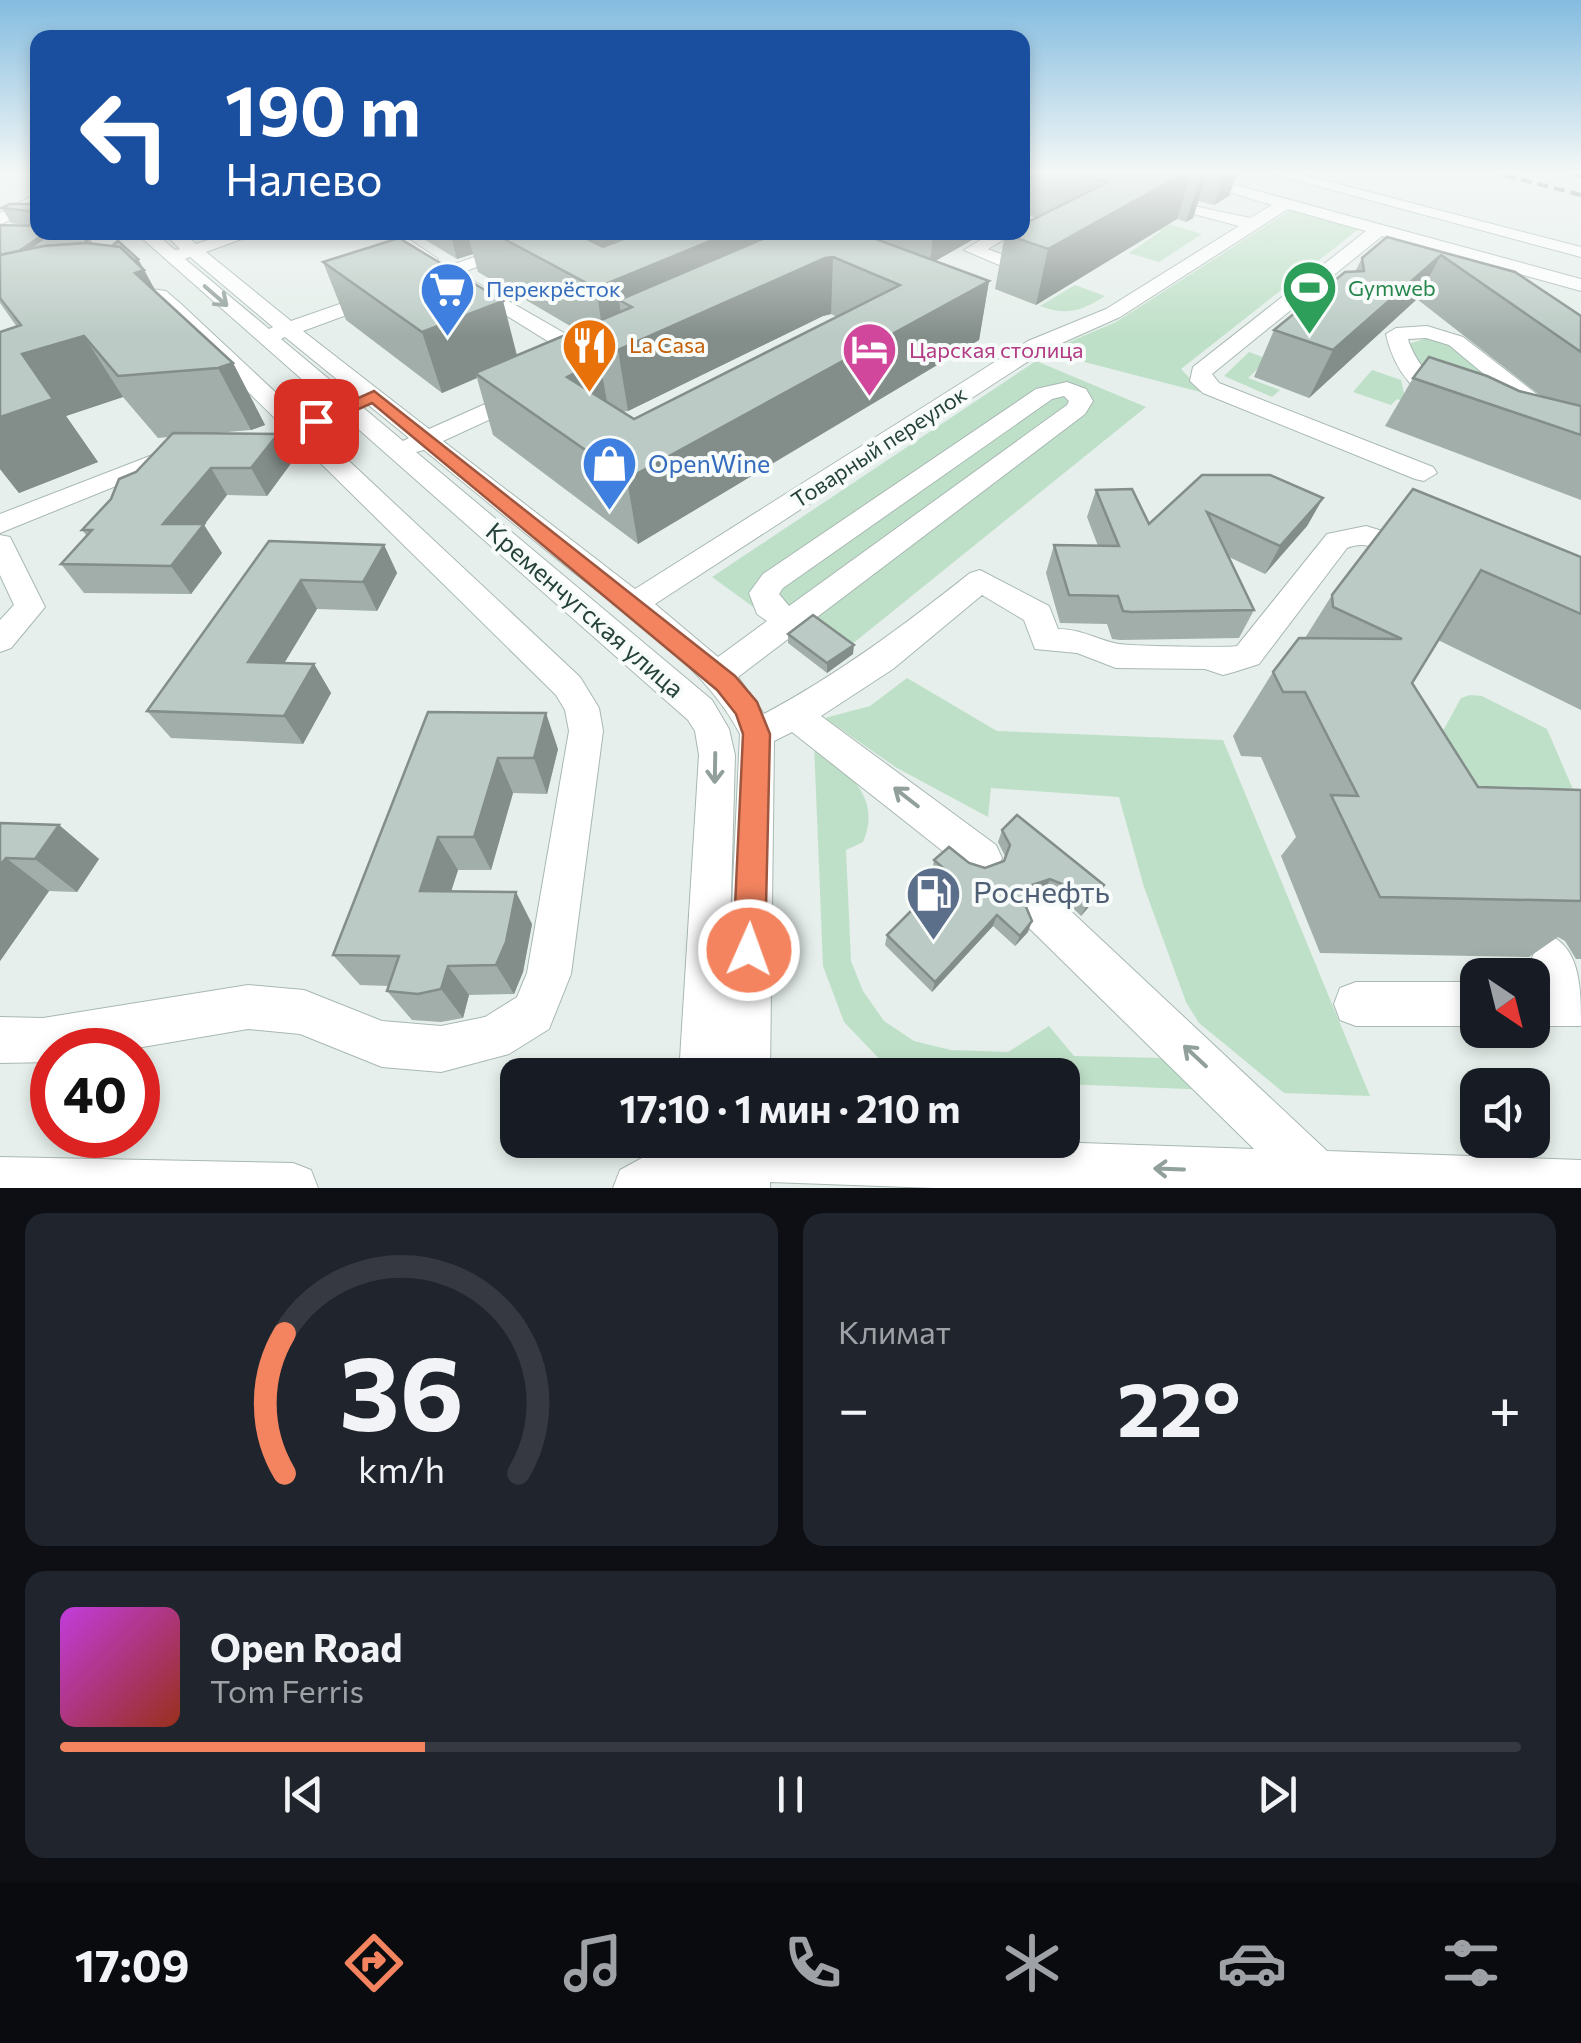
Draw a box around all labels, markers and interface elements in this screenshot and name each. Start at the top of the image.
text: 190 m [225,65,421,150]
icon: left [60,70,190,200]
text: Налево [225,150,383,205]
sports icon: Gymweb [1279,258,1339,337]
supermarket icon: Перекрёсток [417,259,477,338]
place label: Gymweb [1348,274,1436,301]
place label: Перекрёсток [486,275,621,302]
one-way arrow [203,285,229,307]
restaurant icon: La Casa [560,315,620,394]
hotel icon: Царская столица [840,320,900,399]
place label: La Casa [629,331,705,358]
place label: Царская столица [909,336,1084,363]
pin [274,379,359,464]
street label: Товарный переулок [786,380,972,513]
icon: arrive [289,394,344,449]
shop icon: OpenWine [579,434,639,513]
place label: OpenWine [648,448,770,478]
street label: Кременчугская улица [481,515,690,703]
one-way arrow [706,751,725,783]
one-way arrow [893,787,920,808]
fuel station icon: Роснефть [904,863,964,942]
place label: Роснефть [973,872,1110,909]
position arrow [697,898,801,1002]
north arrow [1460,958,1550,1048]
map controls [1460,958,1550,1158]
speed limit sign: 40 [30,1028,160,1158]
one-way arrow [1184,1044,1208,1068]
button: sound [1460,1068,1550,1158]
text: 17:10 · 1 мин · 210 m [620,1084,960,1131]
one-way arrow [1153,1159,1185,1178]
text: Климат [838,1311,951,1351]
text: 36 [339,1325,464,1452]
text: 22° [1117,1361,1241,1452]
text: − [838,1373,869,1440]
text: + [1489,1373,1521,1440]
text: km/h [358,1447,445,1490]
text: Open Road [210,1623,403,1670]
text: Tom Ferris [210,1670,364,1710]
icon: previous [276,1767,331,1822]
icon: pause [763,1767,818,1822]
icon: next [1250,1767,1305,1822]
icon: directions [339,1928,409,1998]
icon: music [558,1928,628,1998]
icon: phone [778,1928,848,1998]
icon: climate [997,1928,1067,1998]
icon: car [1217,1928,1287,1998]
icon: filters [1436,1928,1506,1998]
text: 17:09 [75,1936,189,1991]

